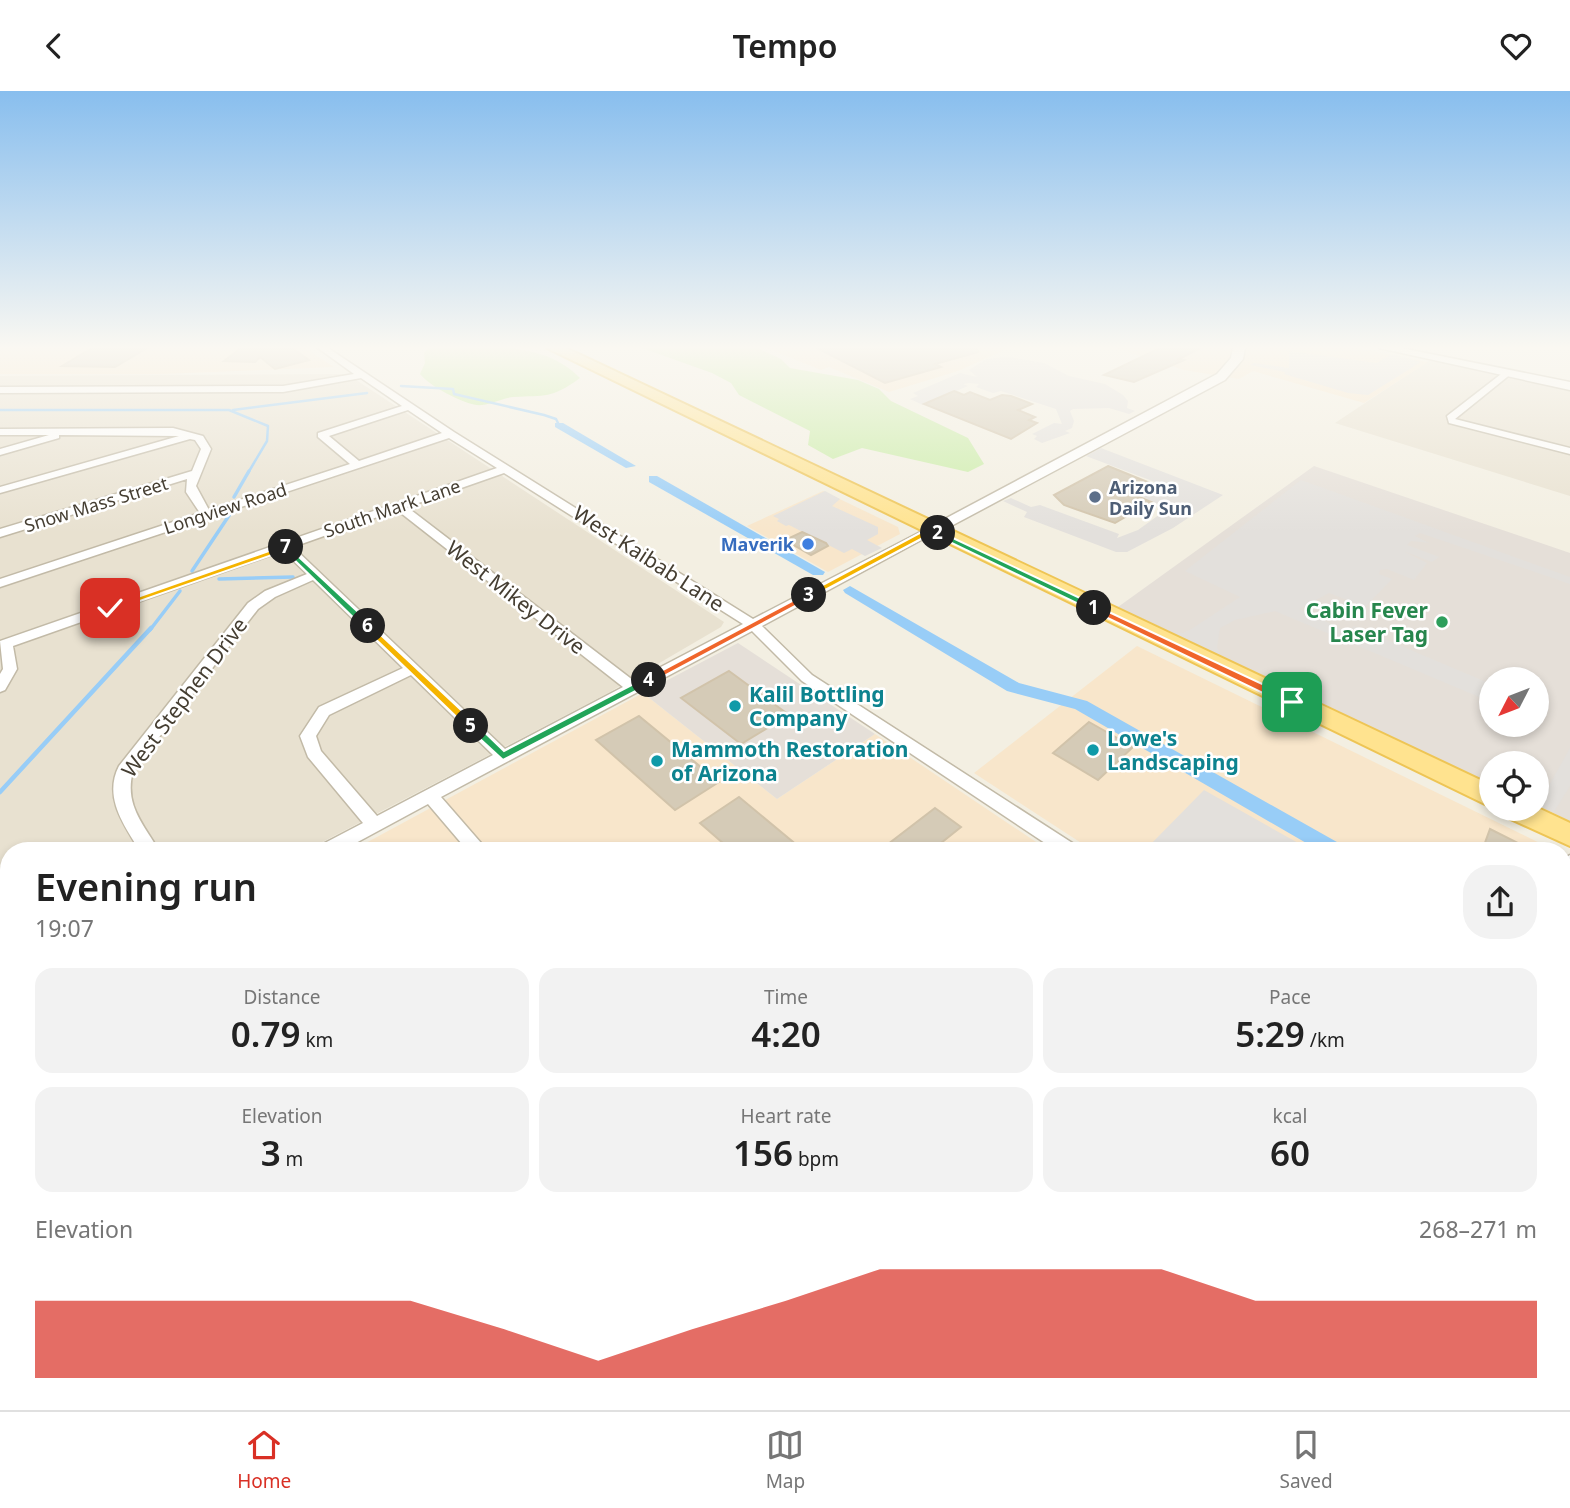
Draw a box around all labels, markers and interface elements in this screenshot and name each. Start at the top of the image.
text: Tempo [732,24,838,67]
icon: back [35,27,73,65]
icon: heart [1497,27,1535,65]
street label: Snow Mass Street [21,471,171,537]
street label: South Mark Lane [320,473,464,543]
place label: Arizona Daily Sun [1109,475,1192,520]
street label: Longview Road [160,477,290,539]
marker: Arizona Daily Sun [1087,489,1103,505]
street label: West Kaibab Lane [568,499,730,617]
pin: 2 [920,515,956,551]
text: 2 [932,519,943,545]
pin: 7 [268,529,304,565]
place label: Maverik [721,532,795,556]
text: 7 [280,533,291,559]
street label: West Mikey Drive [441,534,591,660]
marker: Maverik [800,536,816,552]
pin: 3 [792,577,826,613]
pin [80,578,140,638]
text: 3 [803,581,814,607]
icon: check [91,589,129,627]
pin: 1 [1076,591,1112,625]
text: 1 [1088,594,1099,620]
place label: Cabin Fever Laser Tag [1306,596,1429,648]
pin: 6 [350,609,386,643]
street label: West Stephen Drive [115,611,253,783]
text: 6 [362,612,373,638]
marker: Cabin Fever Laser Tag [1434,614,1450,630]
pin: 4 [632,663,666,697]
text: 4 [643,666,654,692]
north arrow [1479,667,1549,737]
map controls [1479,667,1549,821]
pin [1262,672,1322,732]
place label: Kalil Bottling Company [749,680,885,732]
icon: arrive [1273,683,1311,721]
marker: Kalil Bottling Company [727,698,743,714]
pin: 5 [454,709,489,743]
text: 5 [465,712,476,738]
place label: Lowe's Landscaping [1107,724,1239,776]
place label: Mammoth Restoration of Arizona [671,735,909,787]
marker: Lowe's Landscaping [1085,742,1101,758]
button: locate [1479,751,1549,821]
marker: Mammoth Restoration of Arizona [649,753,665,769]
text: Evening run [35,860,257,912]
button: share [1463,865,1537,939]
text: 19:07 [35,912,94,944]
text: Distance [244,984,320,1010]
text: Time [764,984,808,1010]
text: Pace [1269,984,1311,1010]
text: 0.79 [231,1010,300,1057]
text: 4:20 [751,1010,821,1057]
text: 5:29 [1235,1010,1305,1057]
text: km [300,1027,333,1053]
text: /km [1305,1027,1345,1053]
text: Elevation [241,1103,323,1129]
text: Heart rate [741,1103,831,1129]
text: kcal [1273,1103,1307,1129]
text: 3 [261,1129,281,1176]
text: 156 [733,1129,793,1176]
text: 60 [1270,1129,1310,1176]
text: m [281,1146,303,1172]
text: bpm [793,1146,839,1172]
text: Elevation [35,1213,133,1245]
text: 268–271 m [1419,1213,1537,1245]
tab: Home [237,1426,291,1494]
tab: Map [766,1426,805,1494]
tab: Saved [1280,1426,1333,1494]

